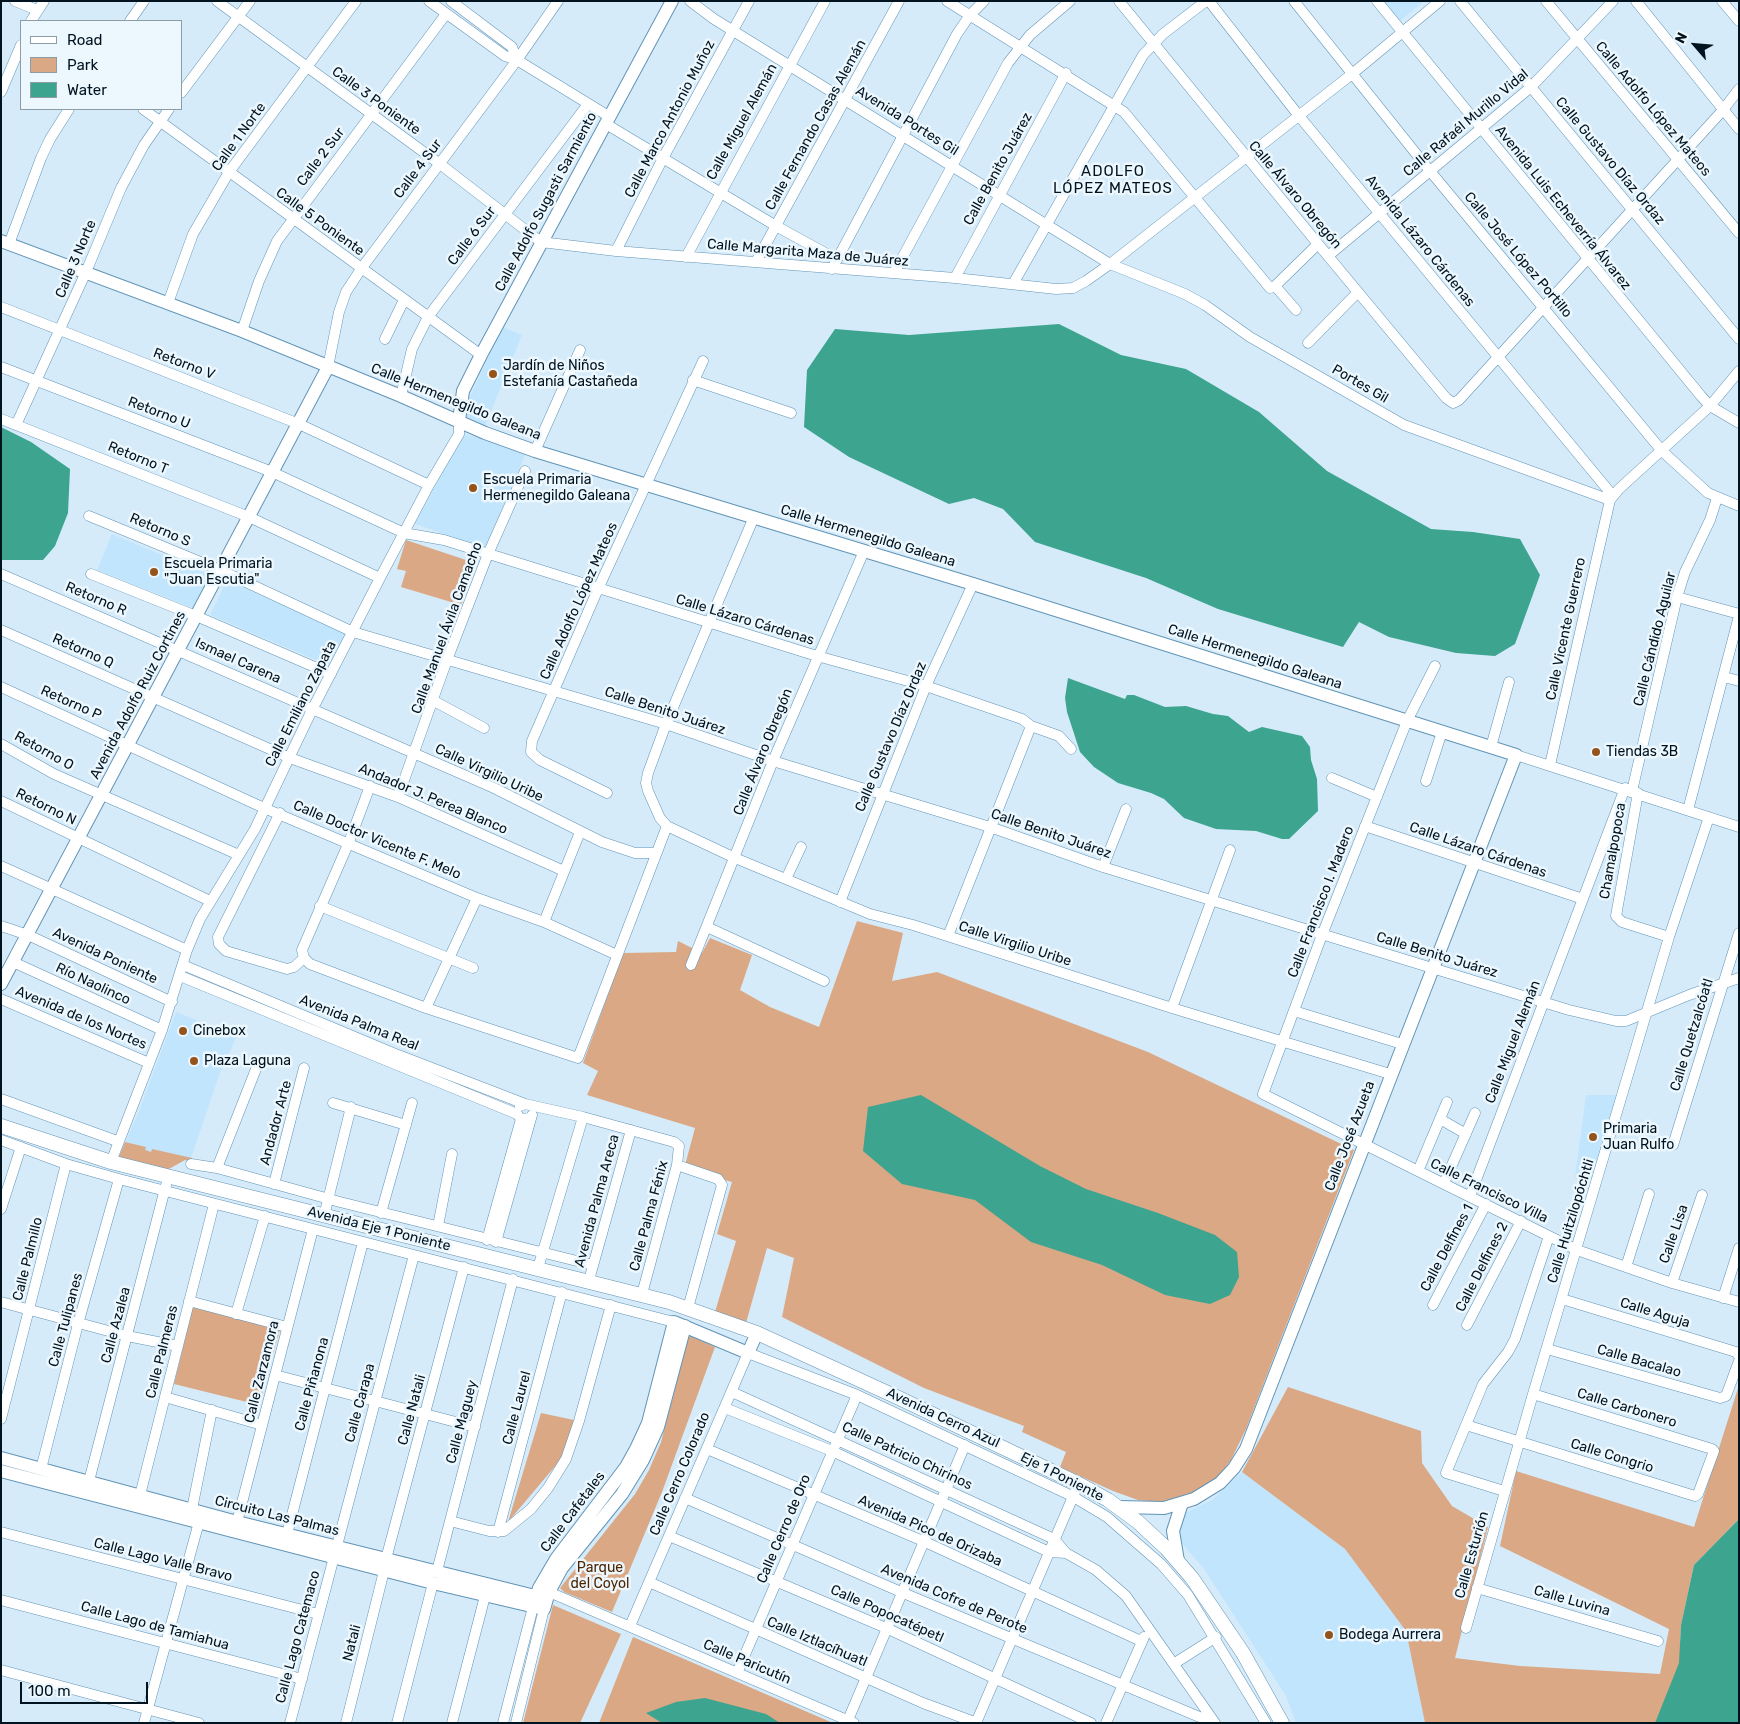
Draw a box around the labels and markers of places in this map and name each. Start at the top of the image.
place label: Jardín de Niños Estefanía Castañeda [503,358,638,391]
marker: Jardín de Niños Estefanía Castañeda [487,368,499,380]
place label: Escuela Primaria Hermenegildo Galeana [483,472,630,504]
marker: Escuela Primaria Hermenegildo Galeana [467,482,479,494]
place label: Escuela Primaria "Juan Escutia" [164,556,272,588]
marker: Escuela Primaria "Juan Escutia" [148,566,160,578]
place label: Tiendas 3B [1606,744,1678,760]
marker: Tiendas 3B [1590,746,1602,758]
place label: Cinebox [193,1023,246,1039]
marker: Cinebox [177,1025,189,1037]
place label: Plaza Laguna [204,1053,291,1069]
marker: Plaza Laguna [188,1055,200,1067]
place label: Primaria Juan Rulfo [1603,1121,1674,1154]
marker: Primaria Juan Rulfo [1587,1131,1599,1143]
place label: Bodega Aurrera [1339,1627,1441,1643]
marker: Bodega Aurrera [1323,1629,1335,1641]

